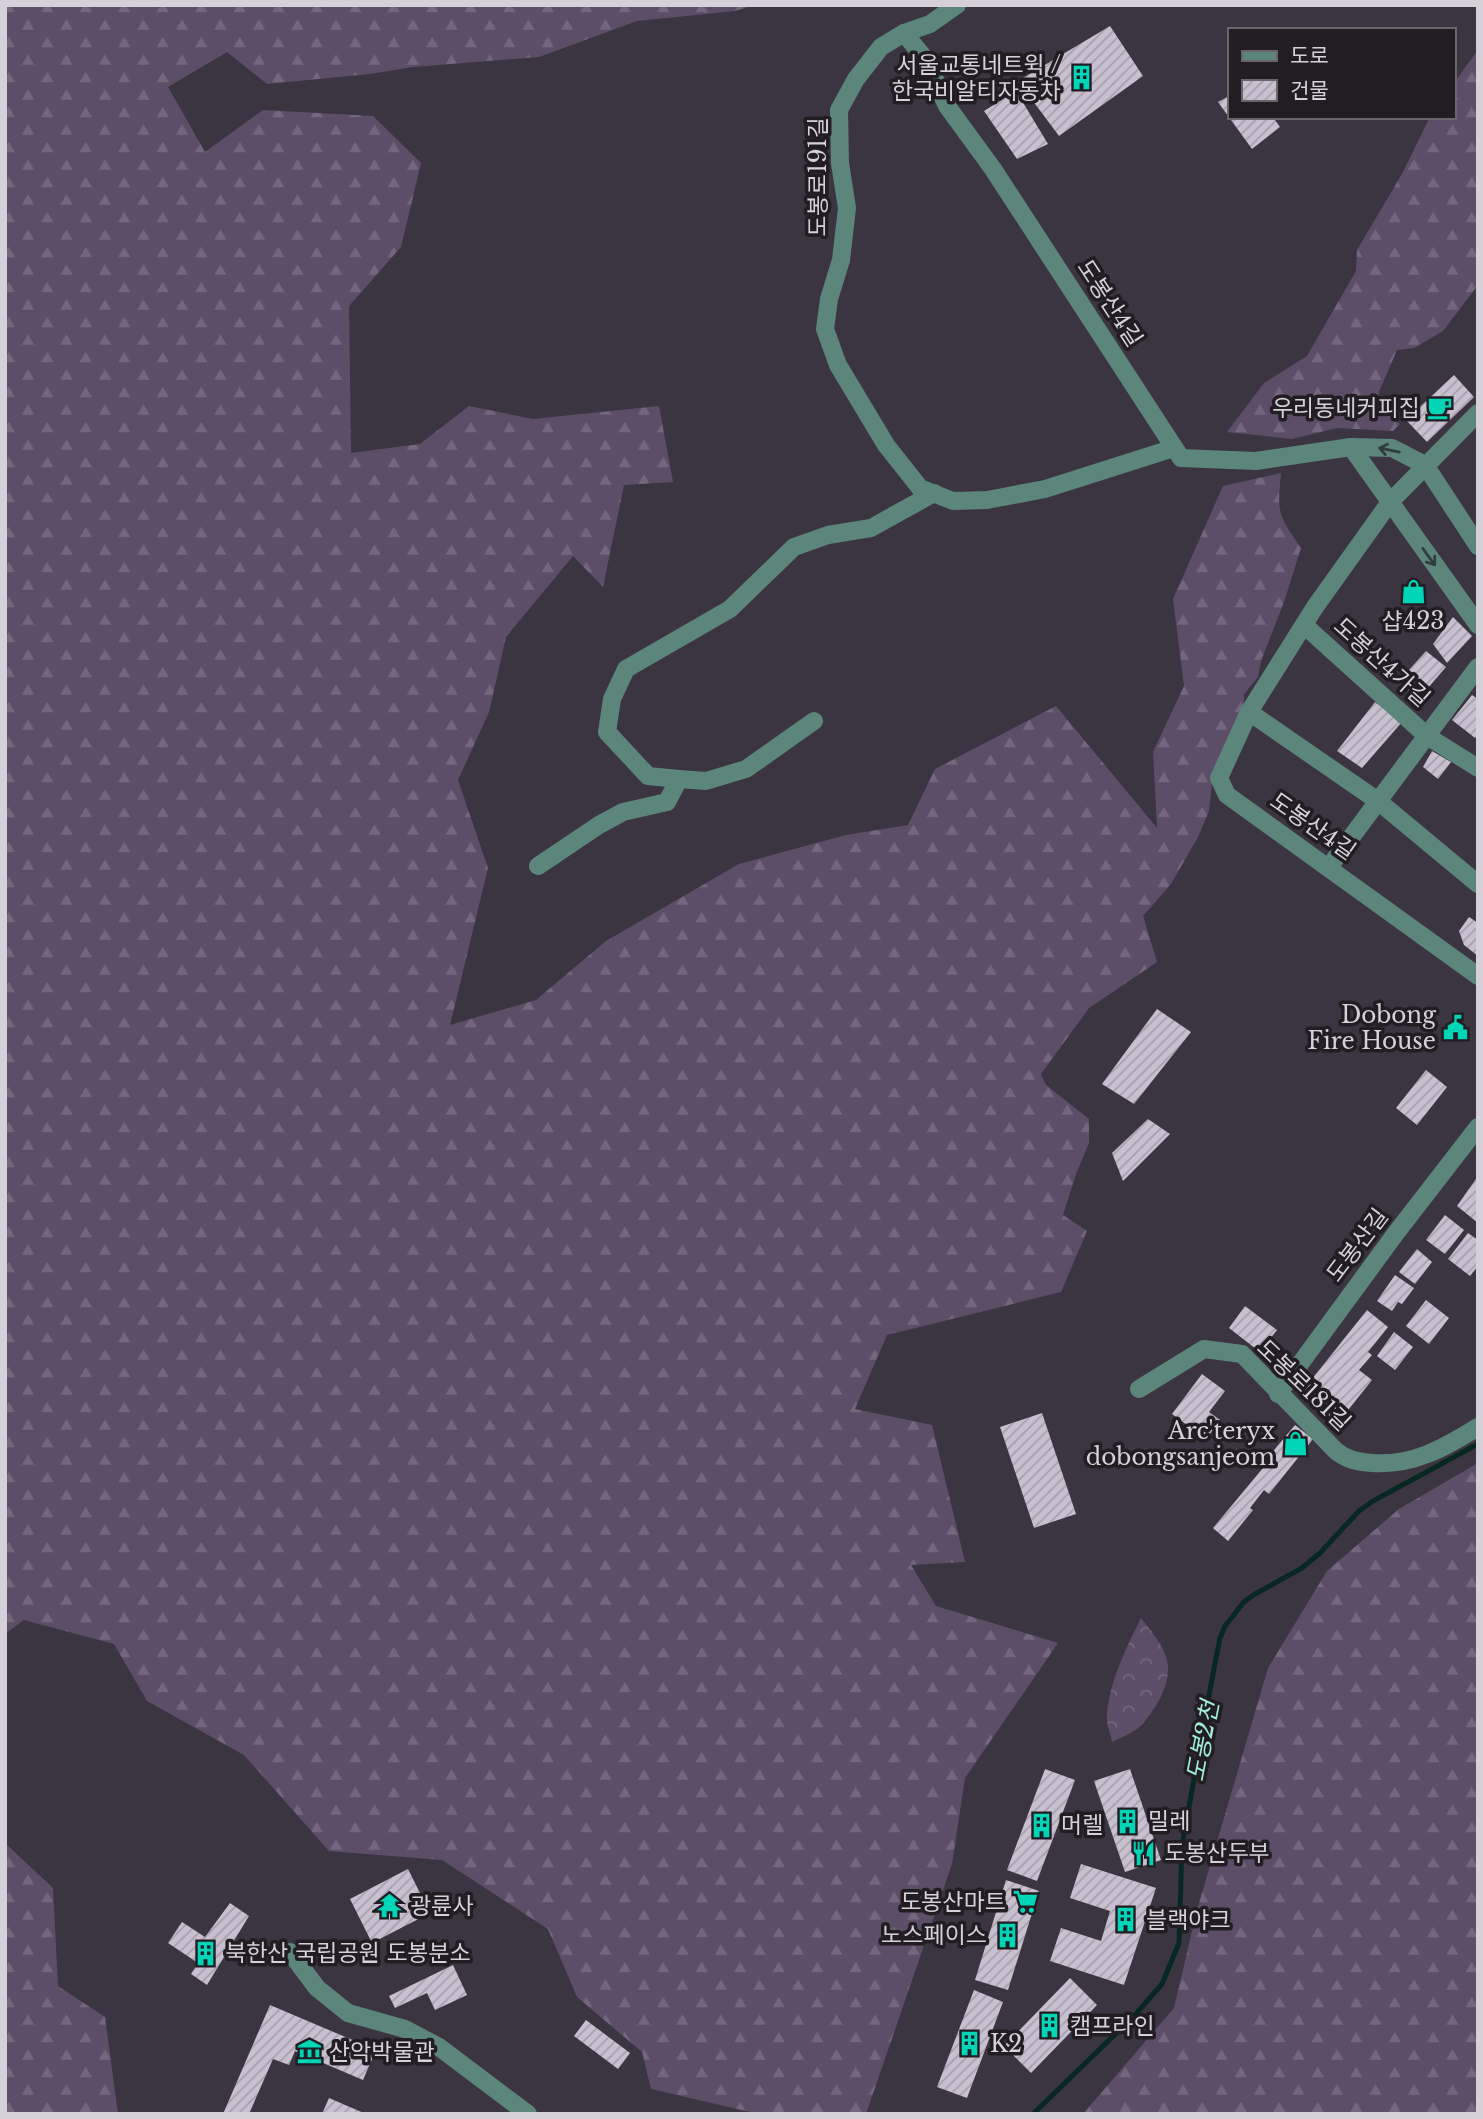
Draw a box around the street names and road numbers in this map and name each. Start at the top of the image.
street label: 도봉로191길 [804,117,832,237]
street label: 도봉산4길 [1072,254,1148,352]
street label: 도봉산4가길 [1328,612,1436,712]
street label: 도봉산4길 [1265,786,1361,866]
street label: 도봉산길 [1320,1203,1394,1287]
street label: 도봉로181길 [1251,1334,1357,1436]

